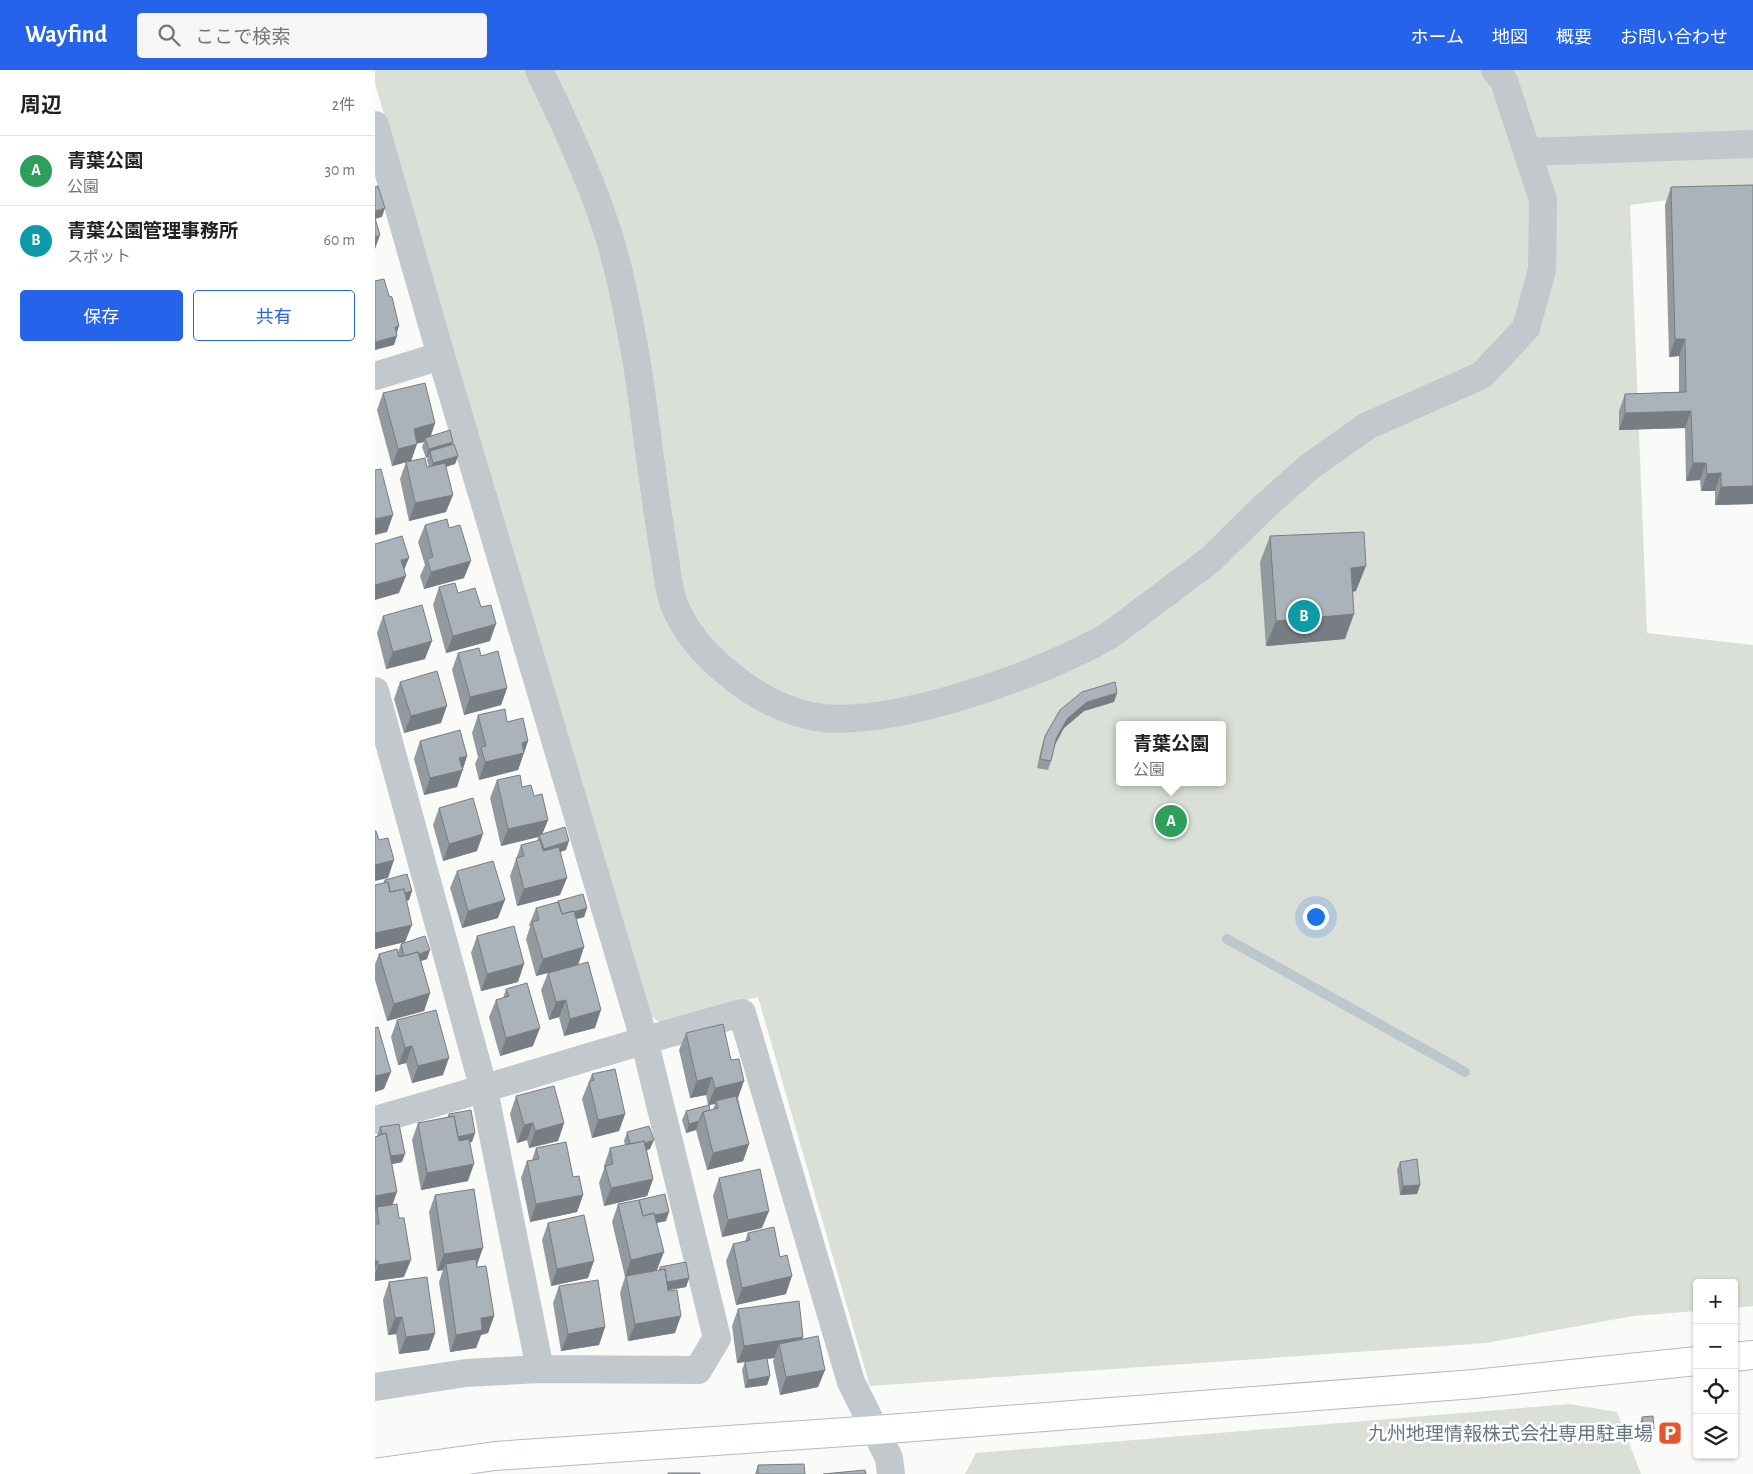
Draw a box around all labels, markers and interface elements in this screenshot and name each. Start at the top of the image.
search box [137,13,487,58]
icon: search [155,21,183,49]
text: Wayfind [25,23,107,47]
text: ここで検索 [195,28,290,47]
text: ホーム [1411,29,1464,47]
text: 地図 [1492,29,1528,47]
text: 概要 [1556,29,1592,47]
text: お問い合わせ [1620,29,1728,47]
text: 周辺 [20,95,62,116]
text: 2件 [332,97,355,113]
text: 青葉公園 [67,152,143,171]
text: A [31,162,41,178]
text: 30 m [325,162,355,178]
text: 公園 [67,179,99,195]
text: 青葉公園管理事務所 [67,222,238,241]
text: B [31,232,41,248]
text: 60 m [324,232,355,248]
text: スポット [67,249,131,265]
button: 保存 [20,290,183,341]
button: 共有 [193,290,355,341]
pin: B [1288,597,1320,635]
popup [1116,721,1226,786]
text: 青葉公園 [1133,735,1209,754]
text: 公園 [1133,762,1165,778]
pin: A [1155,802,1187,840]
your location [1303,904,1329,930]
map controls [1693,1279,1738,1459]
button: + [1693,1279,1738,1324]
button: − [1693,1324,1738,1369]
button: locate [1693,1369,1738,1414]
button: layers [1693,1414,1738,1459]
parking icon: 九州地理情報株式会社専用駐車場 [1657,1420,1683,1446]
place label: 九州地理情報株式会社専用駐車場 [1368,1423,1653,1444]

